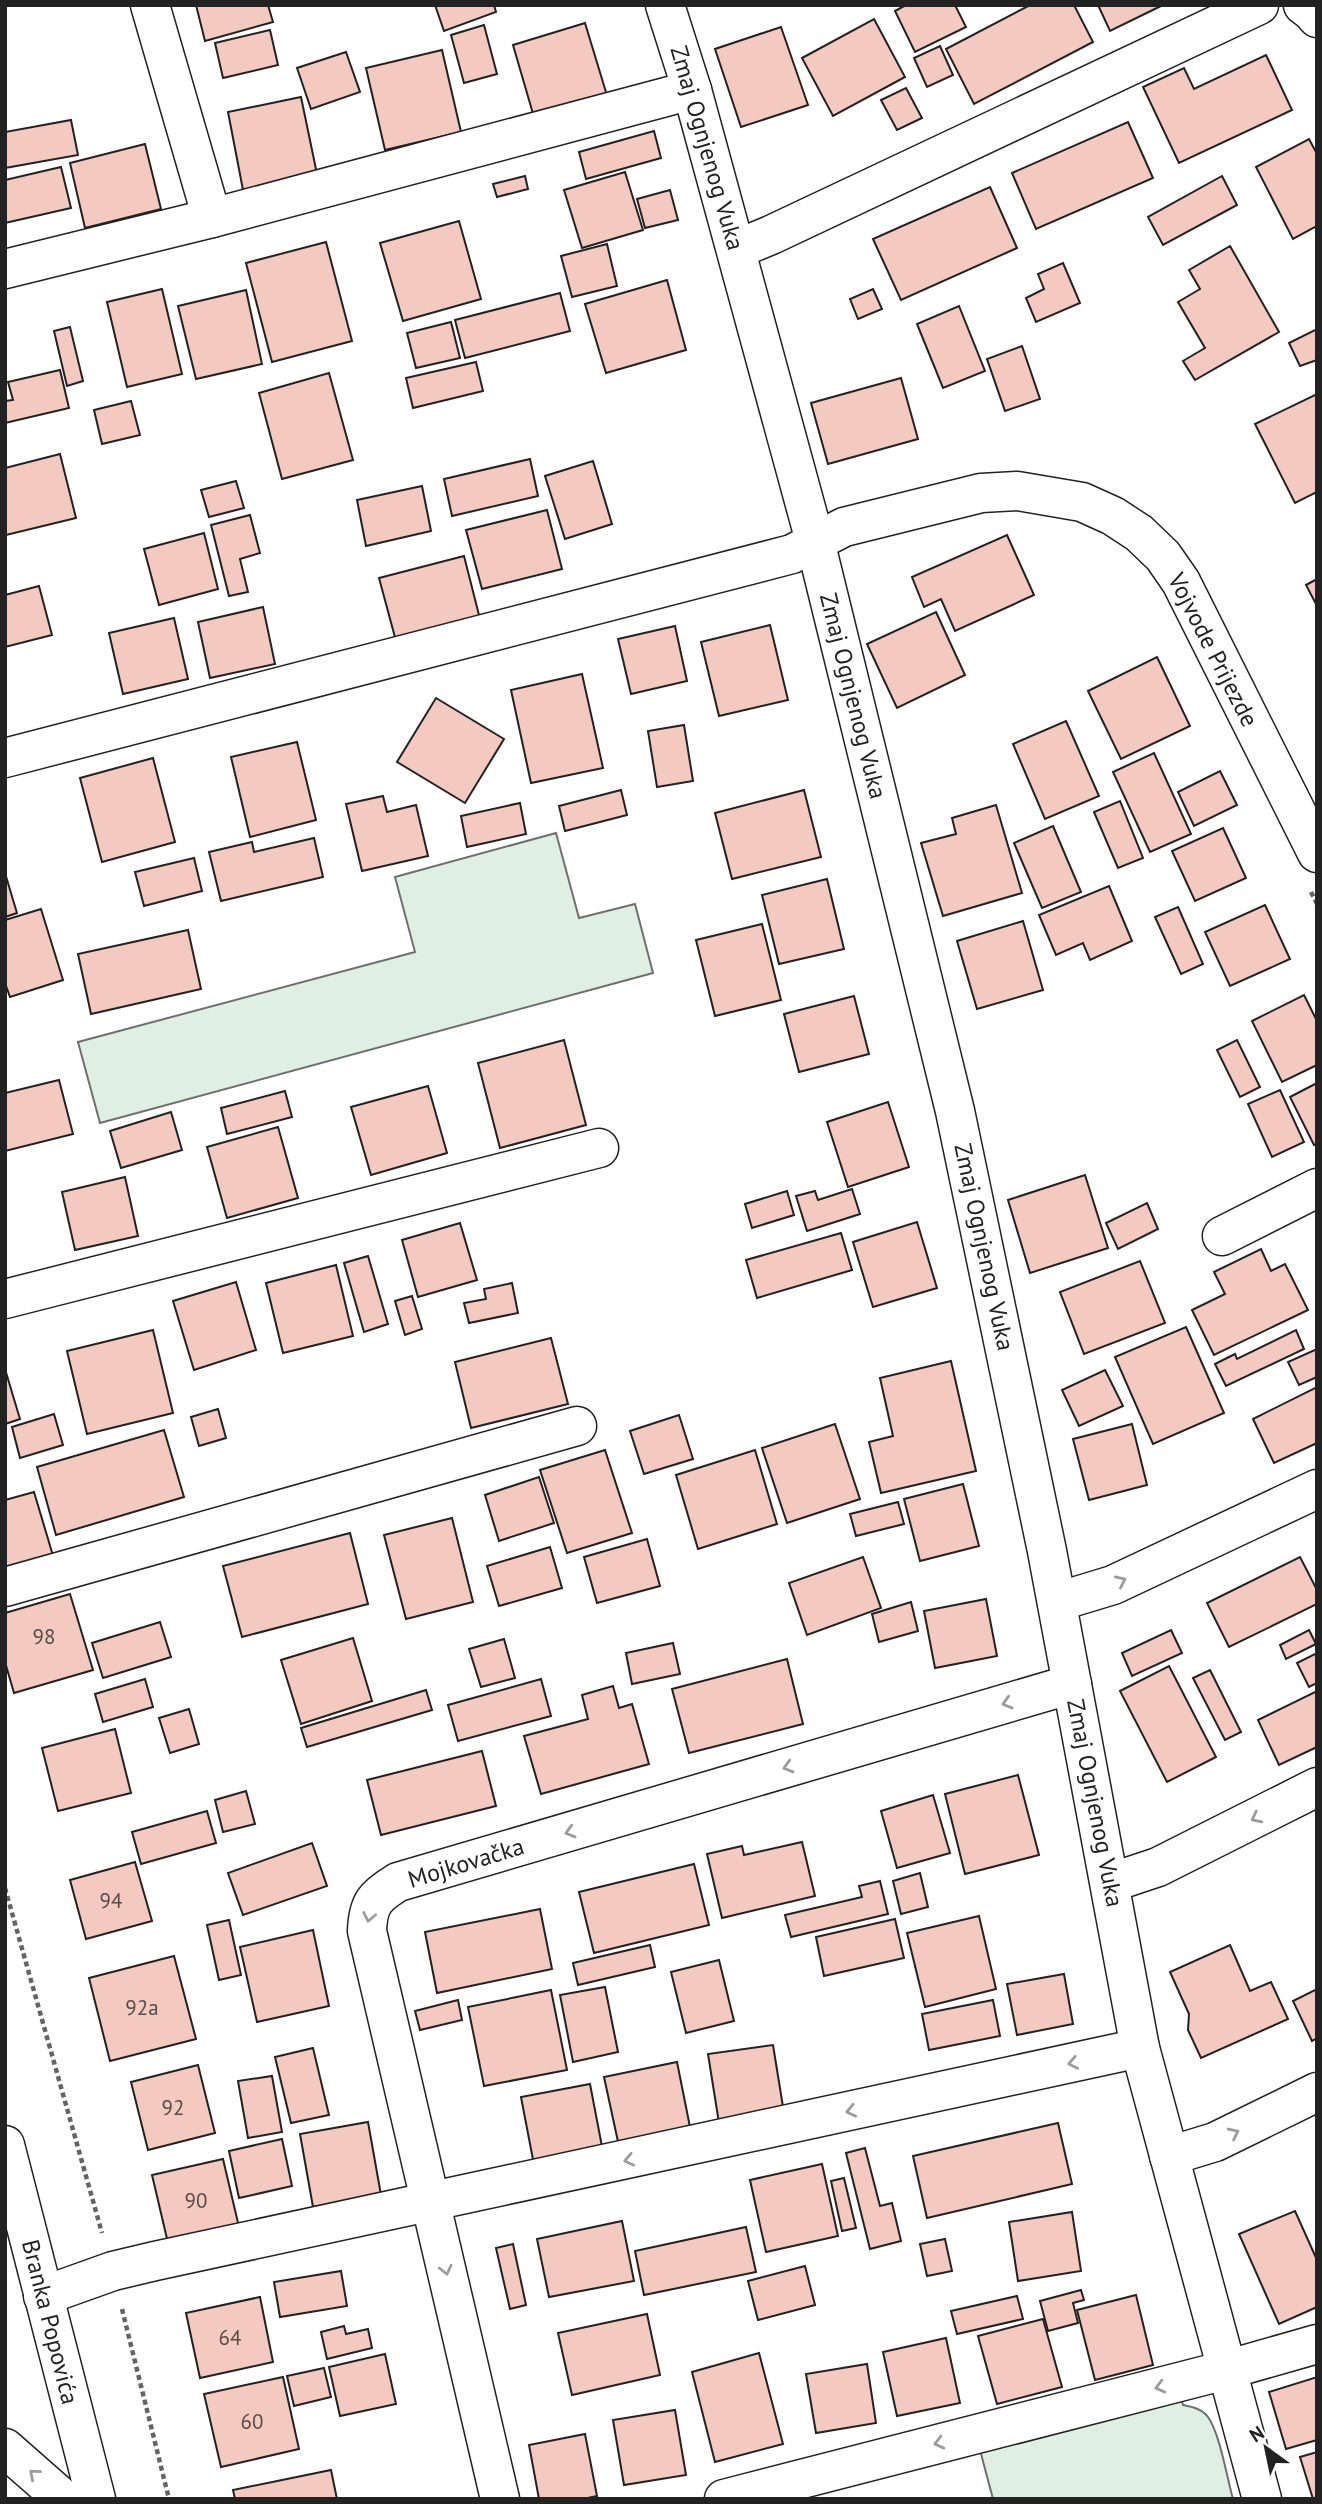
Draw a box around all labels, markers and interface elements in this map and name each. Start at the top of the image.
street label: Zmaj Ognjenog Vuka [663,42,751,254]
street label: Vojvode Prijezde [1161,567,1266,732]
street label: Zmaj Ognjenog Vuka [813,590,894,802]
street label: Zmaj Ognjenog Vuka [947,1140,1022,1353]
one-way arrow [1114,1575,1127,1589]
house number: 98 [33,1623,55,1650]
one-way arrow [1001,1695,1013,1710]
street label: Zmaj Ognjenog Vuka [1060,1696,1131,1909]
one-way arrow [783,1759,795,1774]
one-way arrow [1251,1809,1263,1823]
one-way arrow [564,1823,576,1838]
street label: Mojkovačka [404,1830,528,1895]
house number: 94 [100,1887,122,1914]
one-way arrow [363,1911,378,1923]
house number: 92a [125,1994,159,2021]
one-way arrow [1067,2054,1079,2069]
house number: 92 [162,2094,184,2121]
one-way arrow [845,2103,857,2118]
one-way arrow [1227,2128,1239,2142]
one-way arrow [623,2151,635,2166]
house number: 90 [185,2187,207,2214]
street label: Branka Popovića [15,2236,86,2407]
one-way arrow [438,2263,452,2275]
house number: 64 [219,2324,241,2351]
one-way arrow [1154,2379,1166,2393]
house number: 60 [241,2408,263,2435]
north arrow [1231,2413,1301,2483]
text: N [1245,2420,1269,2447]
one-way arrow [933,2435,945,2450]
one-way arrow [29,2470,42,2482]

